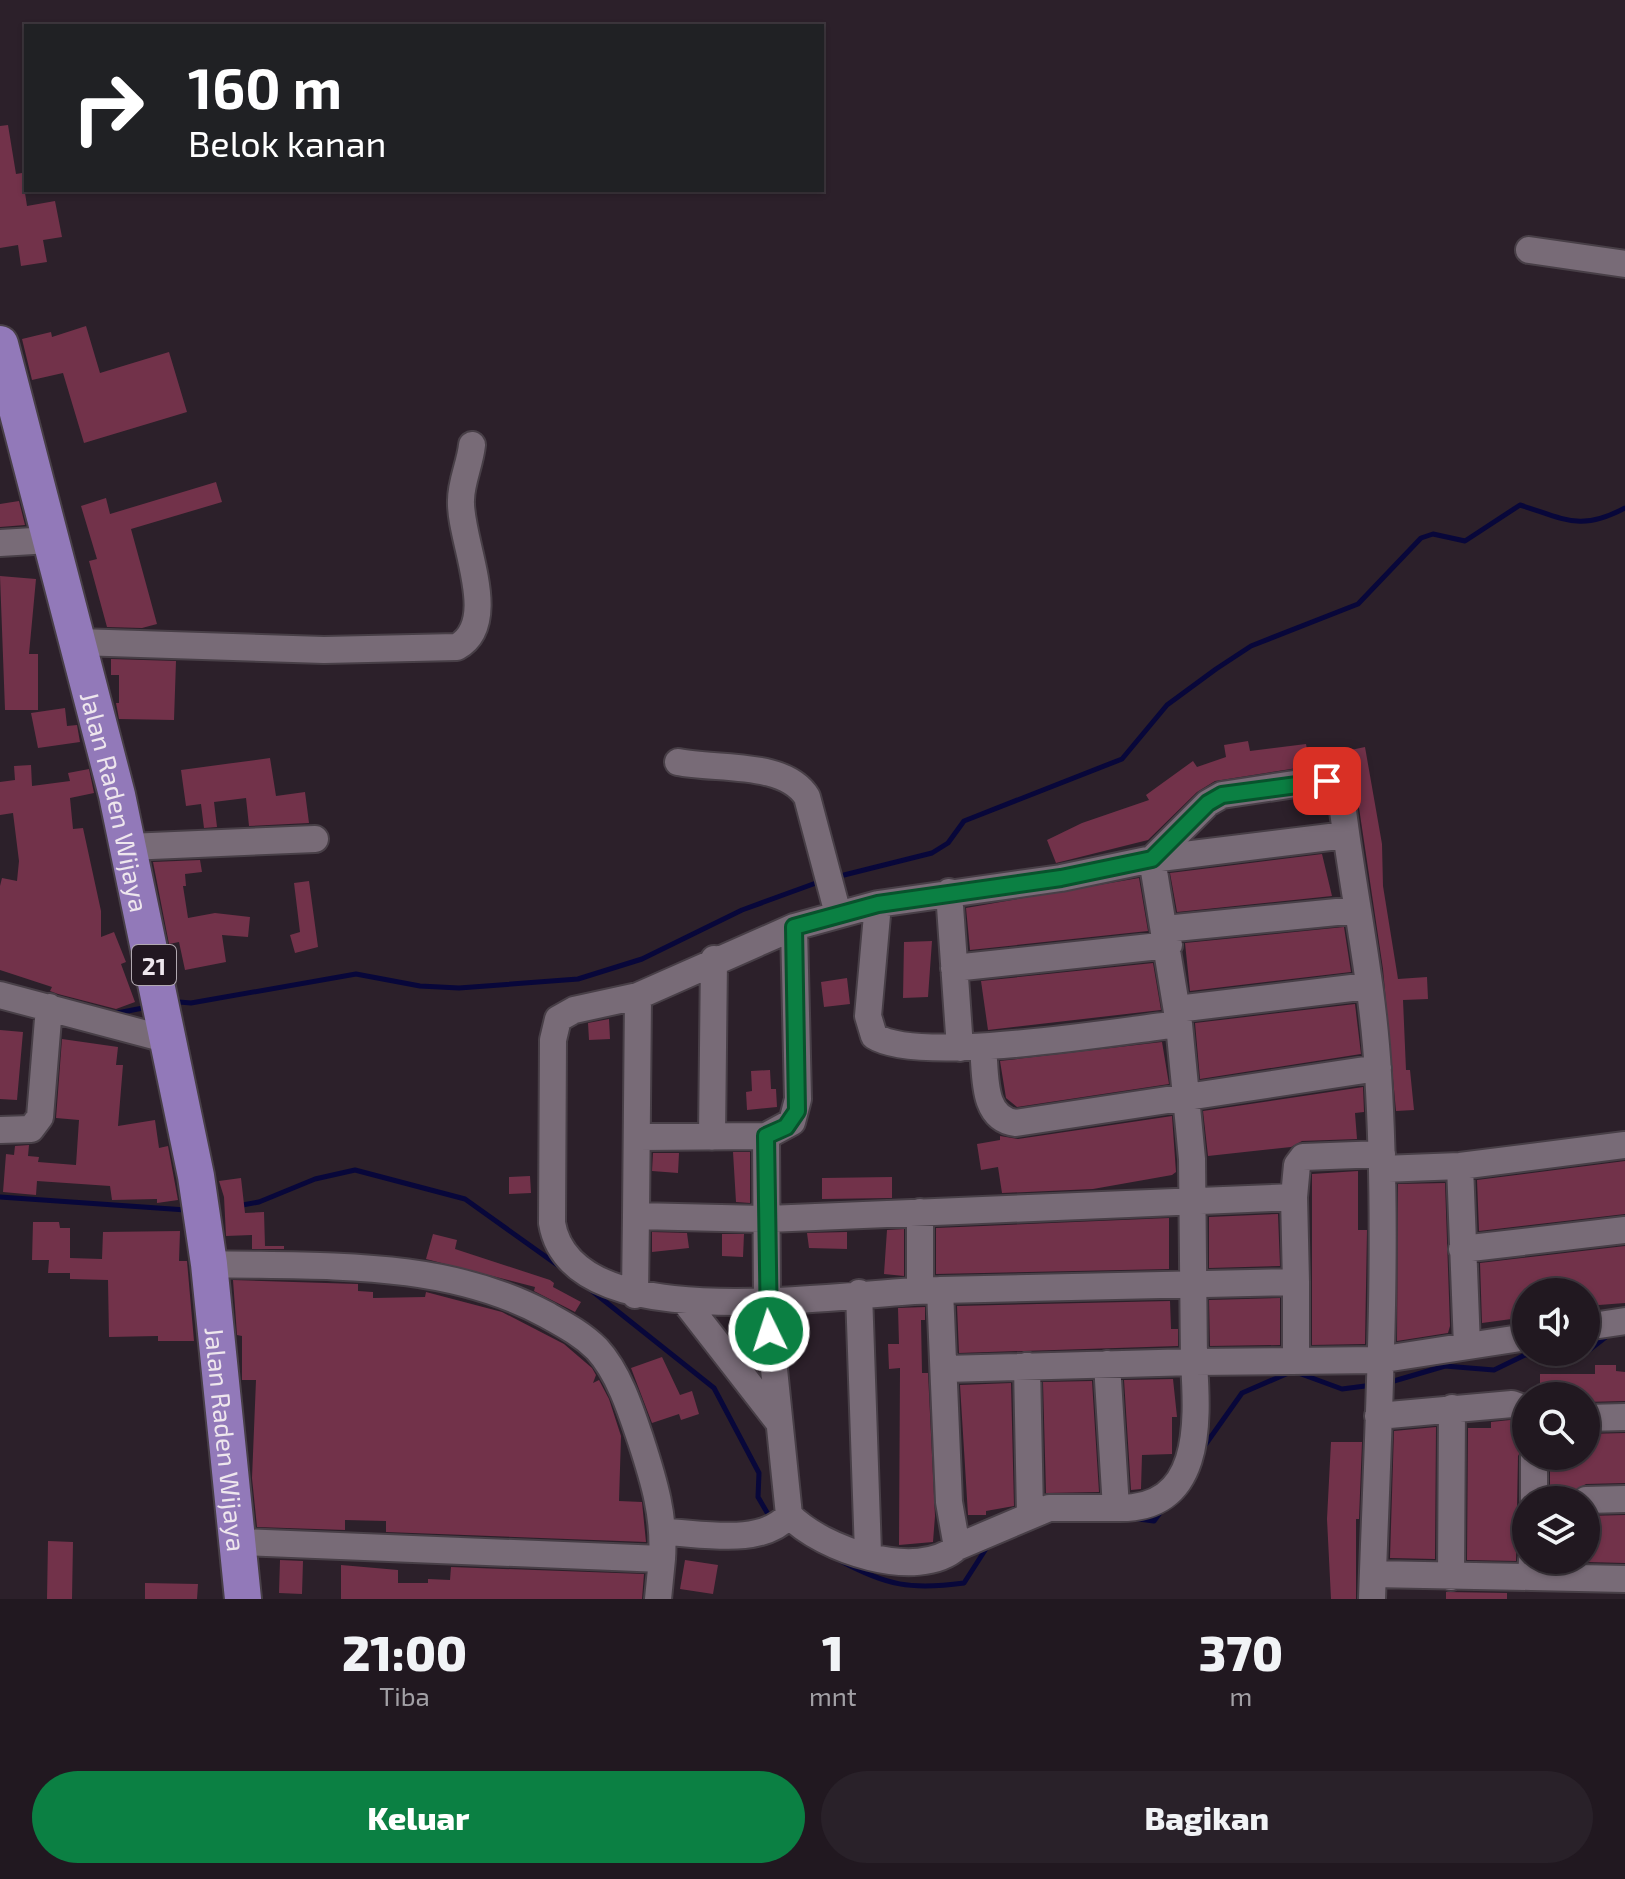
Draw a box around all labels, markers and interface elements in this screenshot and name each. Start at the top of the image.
text: 160 m [188,53,342,120]
icon: right [56,56,160,160]
text: Belok kanan [188,121,386,164]
street label: Jalan Raden Wijaya [75,688,156,915]
pin [1293,747,1361,815]
icon: arrive [1305,759,1349,803]
road number: 21 [132,945,176,985]
map controls [1512,1278,1600,1574]
button: sound [1512,1278,1600,1366]
position arrow [727,1289,811,1373]
street label: Jalan Raden Wijaya [200,1325,254,1553]
button: search [1512,1382,1600,1470]
button: layers [1512,1486,1600,1574]
text: 21:00 [342,1623,467,1681]
text: 1 [822,1623,844,1681]
text: 370 [1199,1623,1283,1681]
text: Tiba [379,1680,430,1711]
text: mnt [809,1680,857,1711]
text: m [1229,1680,1252,1711]
button: Keluar [32,1771,805,1863]
button: Bagikan [821,1771,1593,1863]

